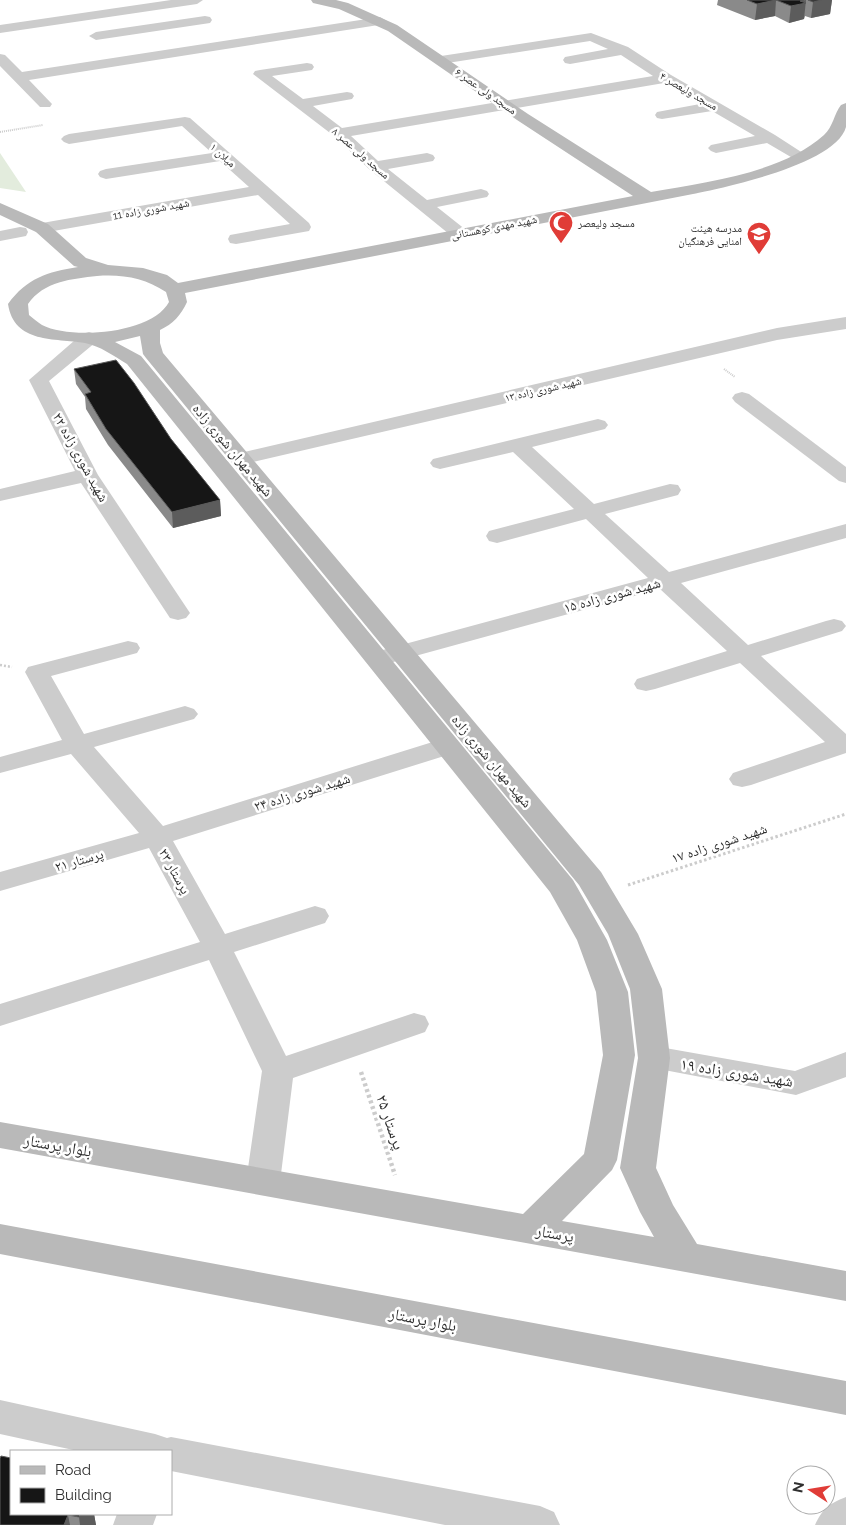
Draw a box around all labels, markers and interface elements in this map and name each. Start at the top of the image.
street label: مسجد ولی عصر ۶ [453,65,519,117]
street label: مسجد ولیعصر ۴ [658,70,720,113]
street label: مسجد ولی عصر ۸ [329,125,392,182]
street label: میلان ۱ [207,141,238,170]
street label: شهید شوری زاده 11 [112,196,191,223]
mosque icon: مسجد ولیعصر [548,210,574,244]
street label: شهید مهدی کوهستانی [450,213,538,242]
place label: مسجد ولیعصر [577,217,635,230]
school or university icon: مدرسه هیئت امنایی فرهنگیان [746,221,772,255]
place label: مدرسه هیئت امنایی فرهنگیان [678,222,742,248]
street label: شهید شوری زاده ۱۳ [504,374,583,405]
street label: شهید مهران شوری زاده [189,400,276,500]
street label: شهید شوری زاده ۲۲ [49,410,112,505]
street label: شهید شوری زاده ۱۵ [562,574,662,617]
street label: شهید مهران شوری زاده [448,711,535,811]
street label: شهید شوری زاده ۲۴ [252,770,352,815]
street label: شهید شوری زاده ۱۷ [669,820,769,867]
street label: پرستار ۲۱ [53,845,106,876]
street label: پرستار ۲۳ [155,845,194,897]
street label: شهید شوری زاده ۱۹ [679,1054,795,1092]
street label: پرستار ۲۵ [372,1092,409,1152]
street label: بلوار پرستار [22,1130,93,1161]
street label: پرستار [533,1221,576,1246]
street label: بلوار پرستار [387,1303,458,1335]
legend [10,1450,172,1515]
text: Road [55,1461,91,1479]
north arrow [786,1465,836,1515]
text: N [789,1480,807,1494]
text: Building [55,1486,112,1504]

